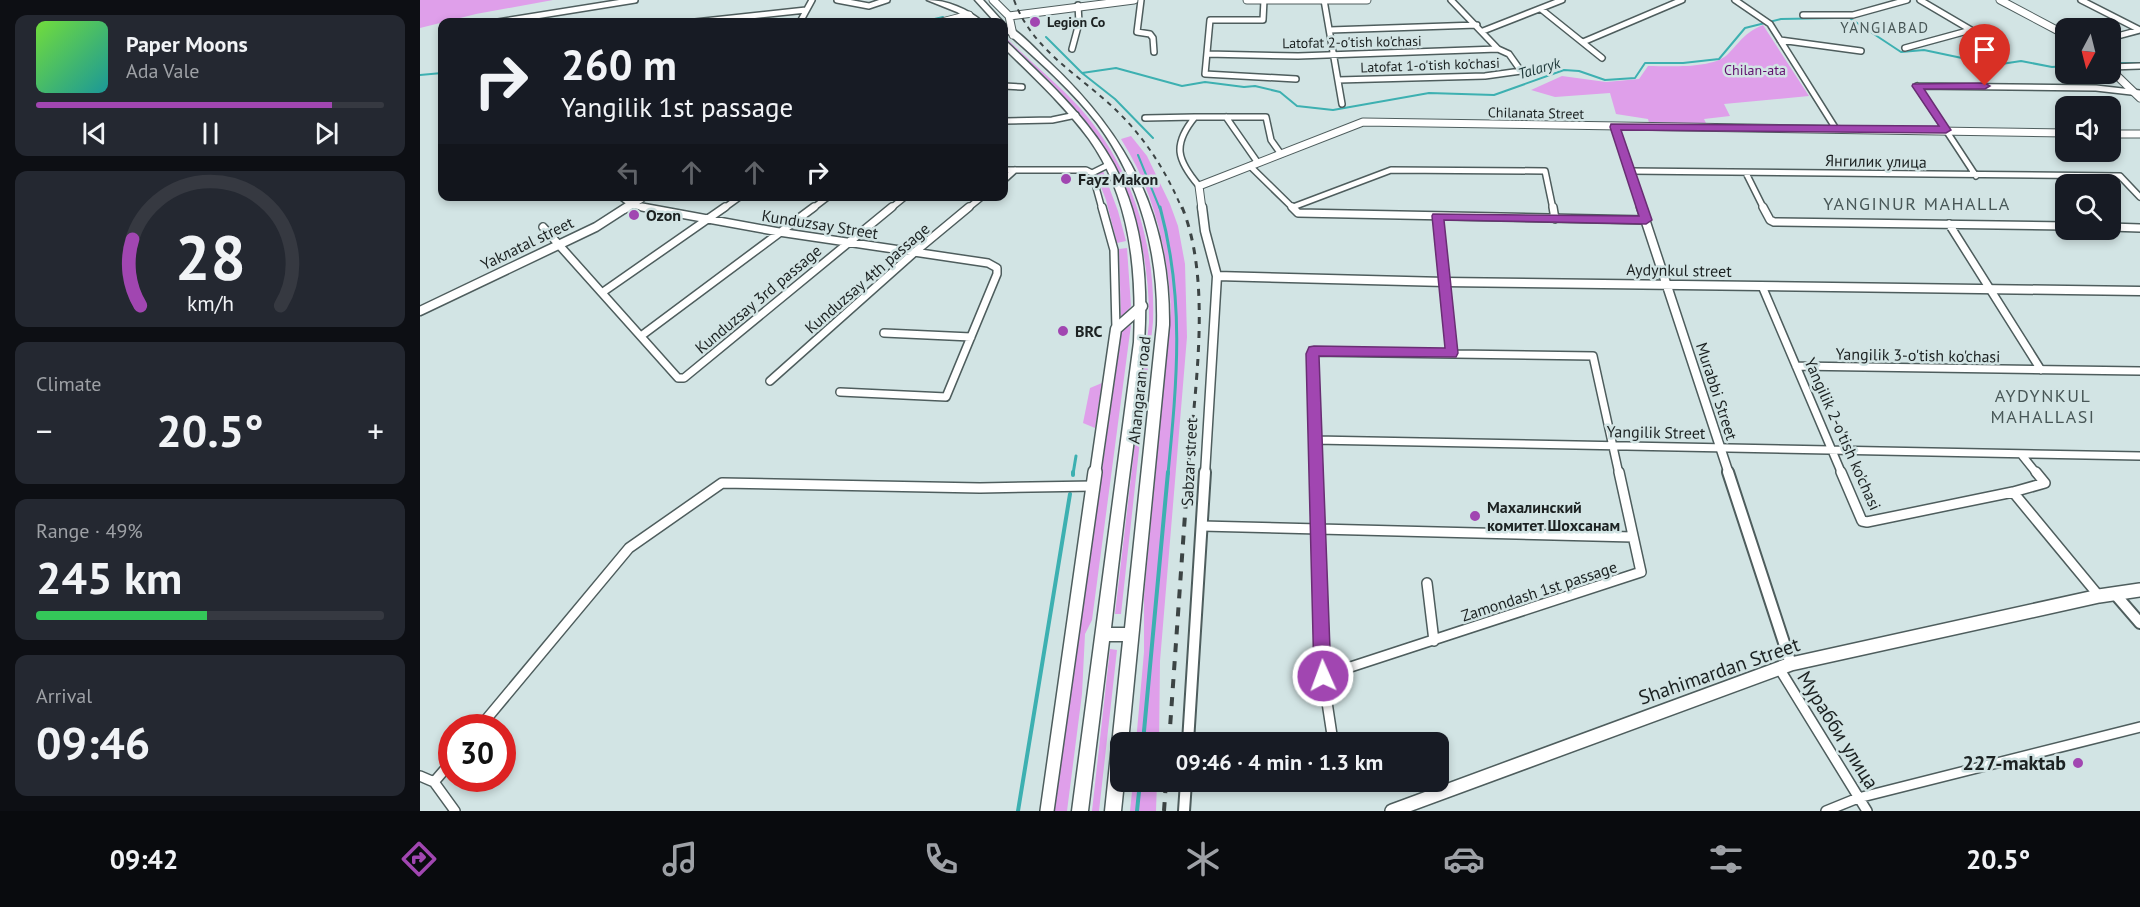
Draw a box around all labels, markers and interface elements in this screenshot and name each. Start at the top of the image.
place label: Legion Co [1047,13,1106,31]
marker: Legion Co [1028,15,1042,29]
district label: YANGIABAD [1840,18,1930,37]
north arrow [2055,18,2121,84]
map controls [2055,18,2121,240]
pin [1959,24,2010,86]
text: Paper Moons [126,30,248,58]
street label: Latofat 2-o'tish ko'chasi [1282,32,1422,52]
icon: arrive [1968,33,2001,66]
text: 260 m [561,37,677,92]
icon: right [462,42,540,120]
water label: Talaryk [1516,53,1564,83]
street label: Latofat 1-o'tish ko'chasi [1360,54,1500,76]
text: Ada Vale [126,58,199,84]
park label: Chilan-ata [1724,61,1786,79]
text: Yangilik 1st passage [561,90,793,124]
button: sound [2055,96,2121,162]
street label: Chilanata Street [1488,103,1585,123]
icon: previous [78,117,111,150]
icon: pause [194,117,227,150]
icon: next [310,117,343,150]
street label: Янгилик улица [1825,150,1927,172]
icon: left [612,156,645,189]
icon: ahead [675,156,708,189]
icon: ahead [738,156,771,189]
icon: right [801,156,834,189]
place label: Fayz Makon [1078,169,1158,189]
marker: Fayz Makon [1059,172,1073,186]
button: search [2055,174,2121,240]
district label: YANGINUR MAHALLA [1823,192,2011,215]
place label: Ozon [646,205,681,225]
street label: Kunduzsay Street [760,205,880,243]
marker: Ozon [627,208,641,222]
street label: Yakлatal street [477,212,577,274]
text: 28 [175,216,245,297]
street label: Kunduzsay 4th passage [801,218,933,338]
street label: Kunduzsay 3rd passage [691,240,825,358]
street label: Aydynkul street [1626,259,1732,281]
text: km/h [186,290,233,318]
place label: BRC [1075,321,1103,341]
marker: BRC [1056,324,1070,338]
street label: Ahangaran road [1123,335,1155,445]
street label: Murabbi Street [1692,340,1742,443]
street label: Yangilik 3-o'tish ko'chasi [1835,344,2001,366]
street label: Yangilik 2-o'tish ko'chasi [1800,355,1886,513]
text: Climate [36,371,102,397]
district label: AYDYNKUL MAHALLASI [1991,384,2095,428]
text: 20.5° [156,401,264,459]
text: − [36,409,53,452]
text: + [367,409,384,452]
street label: Sabzar street [1177,417,1201,507]
street label: Yangilik Street [1607,421,1706,443]
place label: Махалинский комитет Шохcанам [1487,497,1620,535]
marker: Махалинский комитет Шохcанам [1468,509,1482,523]
text: Range · 49% [36,518,143,544]
text: 245 km [36,548,182,606]
street label: Zamondash 1st passage [1458,556,1620,626]
street label: Shahimardan Street [1635,631,1803,711]
position arrow [1291,644,1355,708]
street label: Мурабби улица [1791,666,1885,794]
text: Arrival [36,683,92,709]
text: 09:46 [36,713,150,771]
speed limit sign: 30 [438,714,516,792]
text: 09:46 · 4 min · 1.3 km [1176,748,1383,776]
place label: 227-maktab [1963,750,2066,776]
marker: 227-maktab [2071,756,2085,770]
icon: directions [398,838,440,880]
icon: music [659,838,701,880]
icon: phone [920,838,962,880]
icon: climate [1182,838,1224,880]
icon: car [1443,838,1485,880]
icon: filters [1705,838,1747,880]
text: 09:42 [110,842,178,876]
text: 20.5° [1966,842,2030,876]

